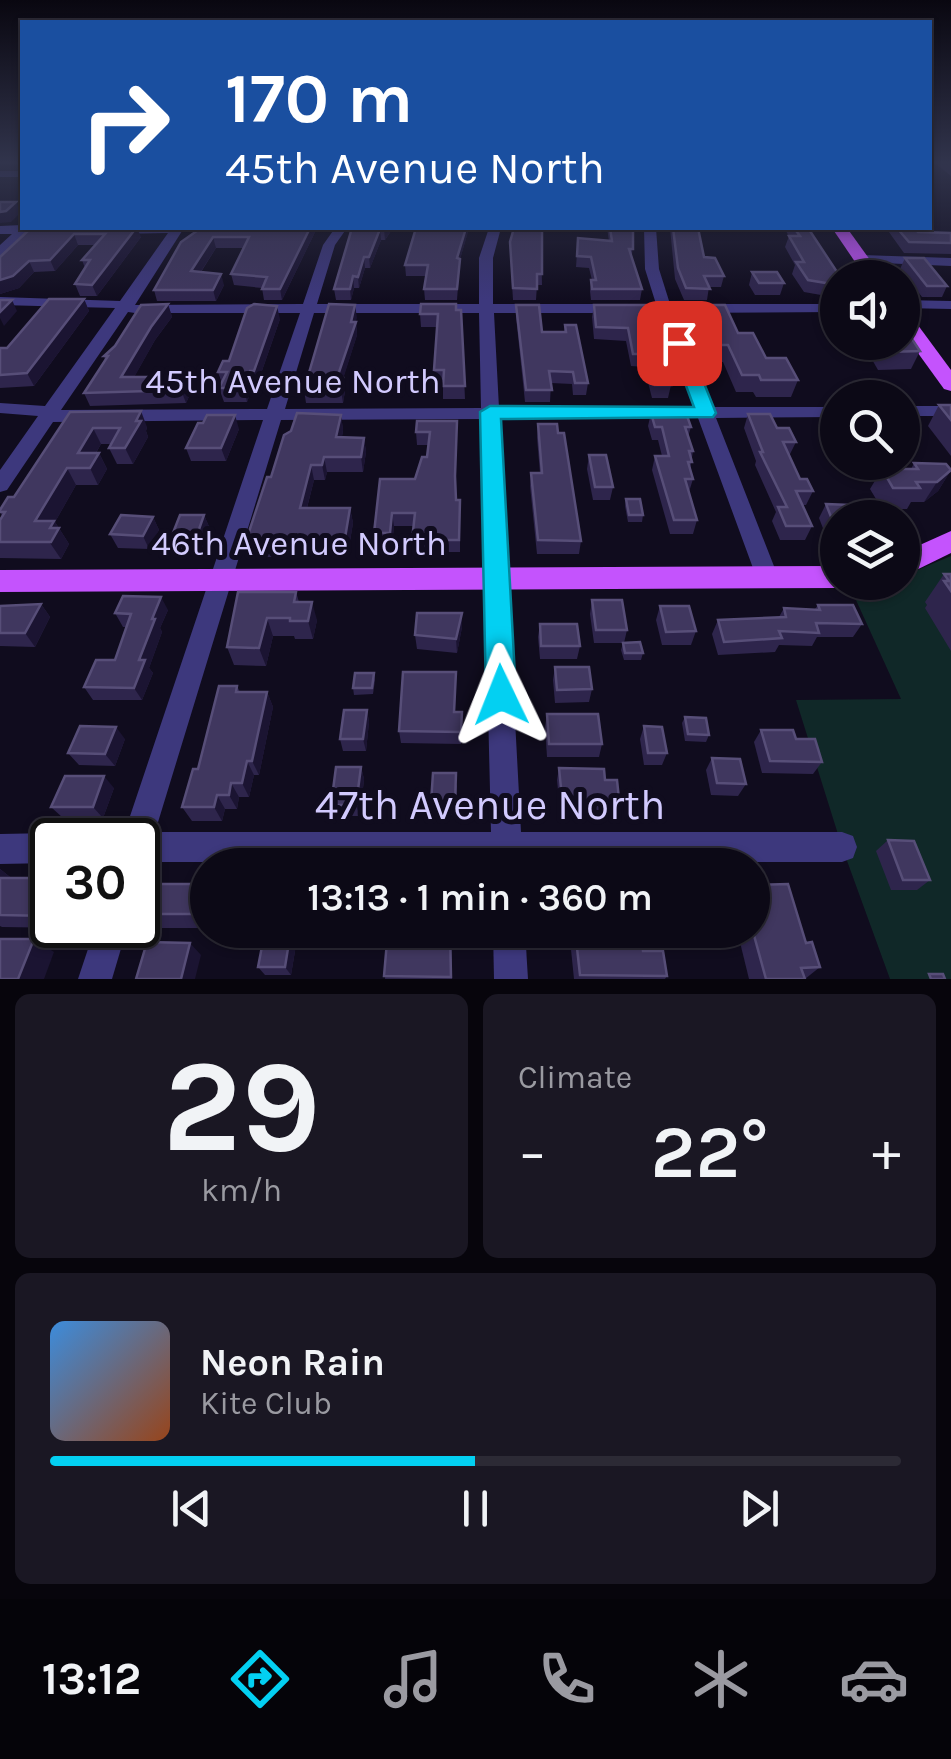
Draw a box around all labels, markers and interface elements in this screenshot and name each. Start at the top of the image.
text: 170 m [225,58,413,140]
icon: right [60,60,190,190]
text: 45th Avenue North [225,142,605,194]
map controls [820,260,920,600]
button: sound [820,260,920,360]
pin [637,301,722,386]
icon: arrive [652,316,707,371]
street label: 45th Avenue North [145,361,441,402]
button: search [820,380,920,480]
button: layers [820,500,920,600]
street label: 46th Avenue North [151,523,447,564]
position arrow [449,643,553,747]
street label: 47th Avenue North [315,780,665,830]
speed limit sign: 30 [30,818,160,948]
text: 13:13 · 1 min · 360 m [307,875,653,920]
text: 29 [163,1031,320,1183]
text: Climate [518,1059,632,1096]
text: 22° [651,1108,768,1196]
text: − [518,1120,547,1184]
text: + [872,1120,901,1184]
text: km/h [201,1172,282,1209]
text: Neon Rain [200,1340,385,1385]
text: Kite Club [200,1385,332,1422]
icon: previous [164,1481,219,1536]
icon: pause [448,1481,503,1536]
icon: next [732,1481,787,1536]
icon: directions [225,1644,295,1714]
icon: music [378,1644,448,1714]
icon: phone [532,1644,602,1714]
icon: climate [686,1644,756,1714]
icon: car [839,1644,909,1714]
text: 13:12 [42,1653,141,1705]

